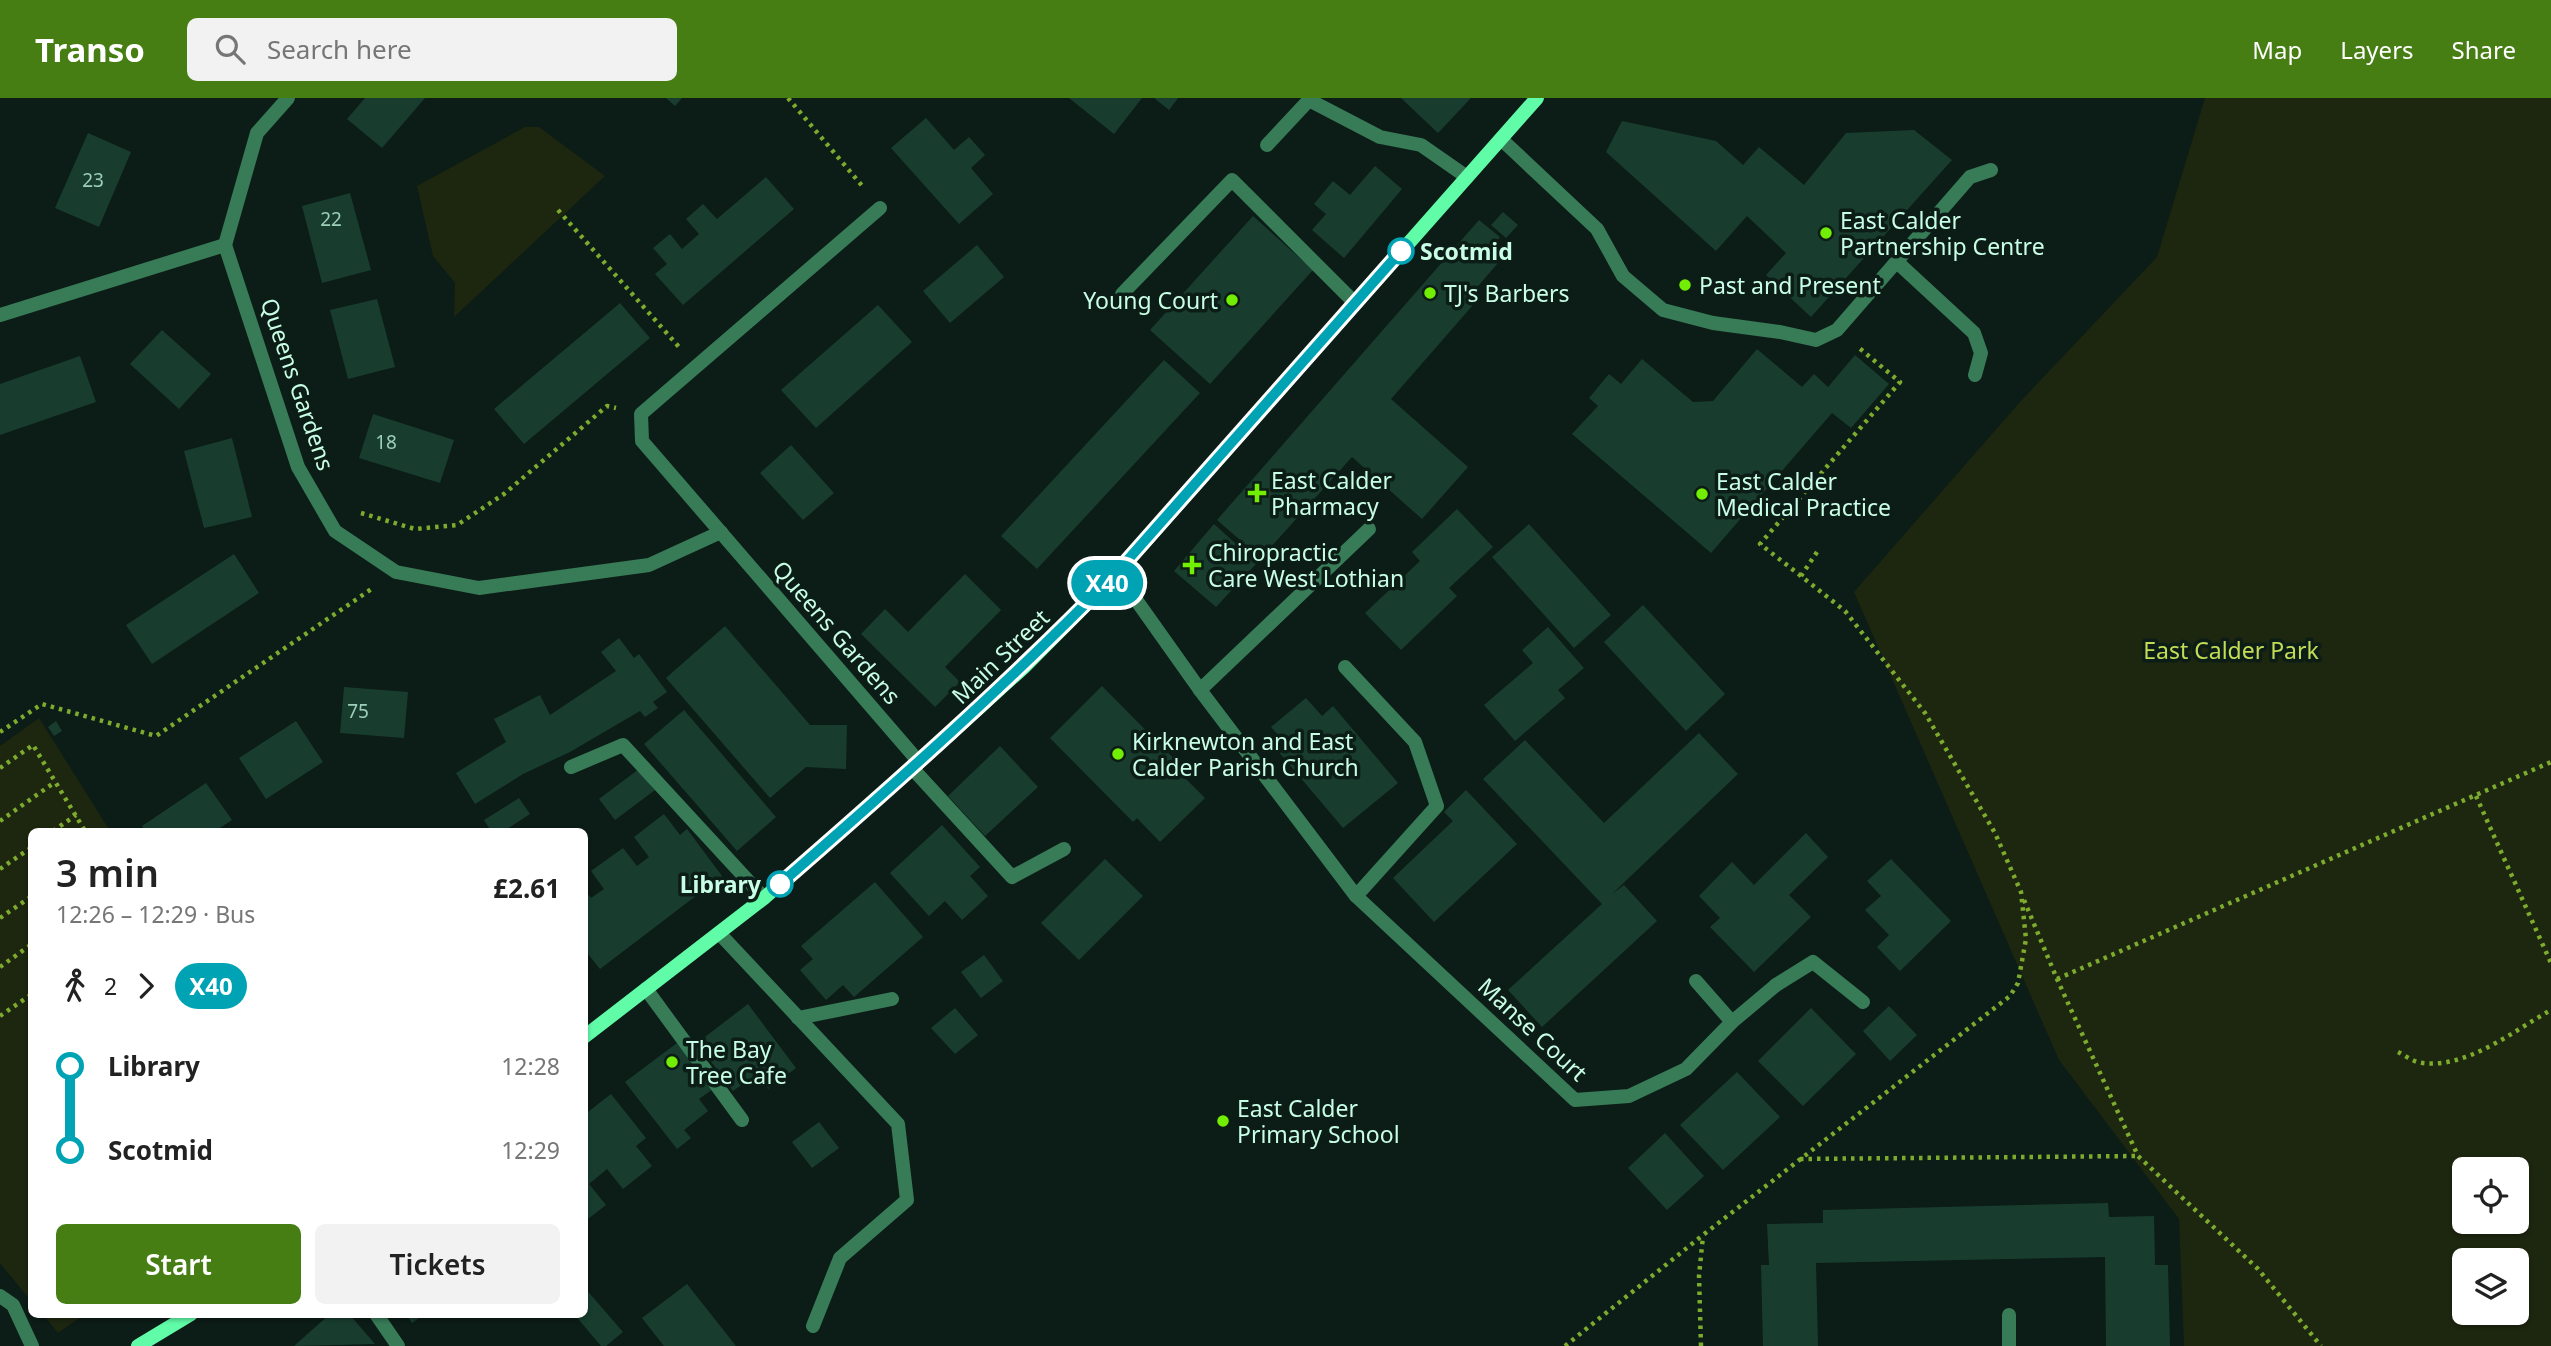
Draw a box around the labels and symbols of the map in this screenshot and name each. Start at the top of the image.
house number: 23 [82,167,104,193]
place label: East Calder Partnership Centre [1840,204,2045,262]
house number: 22 [320,206,342,232]
marker: East Calder Partnership Centre [1818,225,1834,241]
place label: Scotmid [1420,235,1513,267]
marker: Scotmid [1388,238,1414,264]
place label: Past and Present [1699,269,1881,301]
place label: TJ's Barbers [1444,277,1570,309]
marker: Past and Present [1677,277,1693,293]
place label: Young Court [1083,284,1218,316]
marker: TJ's Barbers [1422,285,1438,301]
marker: Young Court [1224,292,1240,308]
street label: Queens Gardens [254,294,342,474]
house number: 18 [375,429,397,455]
place label: East Calder Pharmacy [1271,464,1392,522]
place label: East Calder Medical Practice [1716,465,1891,523]
marker: East Calder Pharmacy [1249,485,1265,501]
marker: East Calder Medical Practice [1694,486,1710,502]
place label: Chiropractic Care West Lothian [1208,536,1404,594]
street label: Queens Gardens [766,553,908,711]
marker: Chiropractic Care West Lothian [1182,555,1202,575]
line badge: X40 [1067,560,1147,606]
street label: Main Street [944,601,1056,711]
park label: East Calder Park [2143,634,2319,666]
house number: 75 [347,698,369,724]
place label: Kirknewton and East Calder Parish Church [1132,725,1359,783]
marker: Kirknewton and East Calder Parish Church [1110,746,1126,762]
place label: Library [680,868,762,900]
marker: Library [767,871,793,897]
street label: Manse Court [1471,970,1595,1088]
place label: The Bay Tree Cafe [686,1033,787,1091]
marker: The Bay Tree Cafe [664,1054,680,1070]
place label: East Calder Primary School [1237,1092,1400,1150]
marker: East Calder Primary School [1215,1113,1231,1129]

